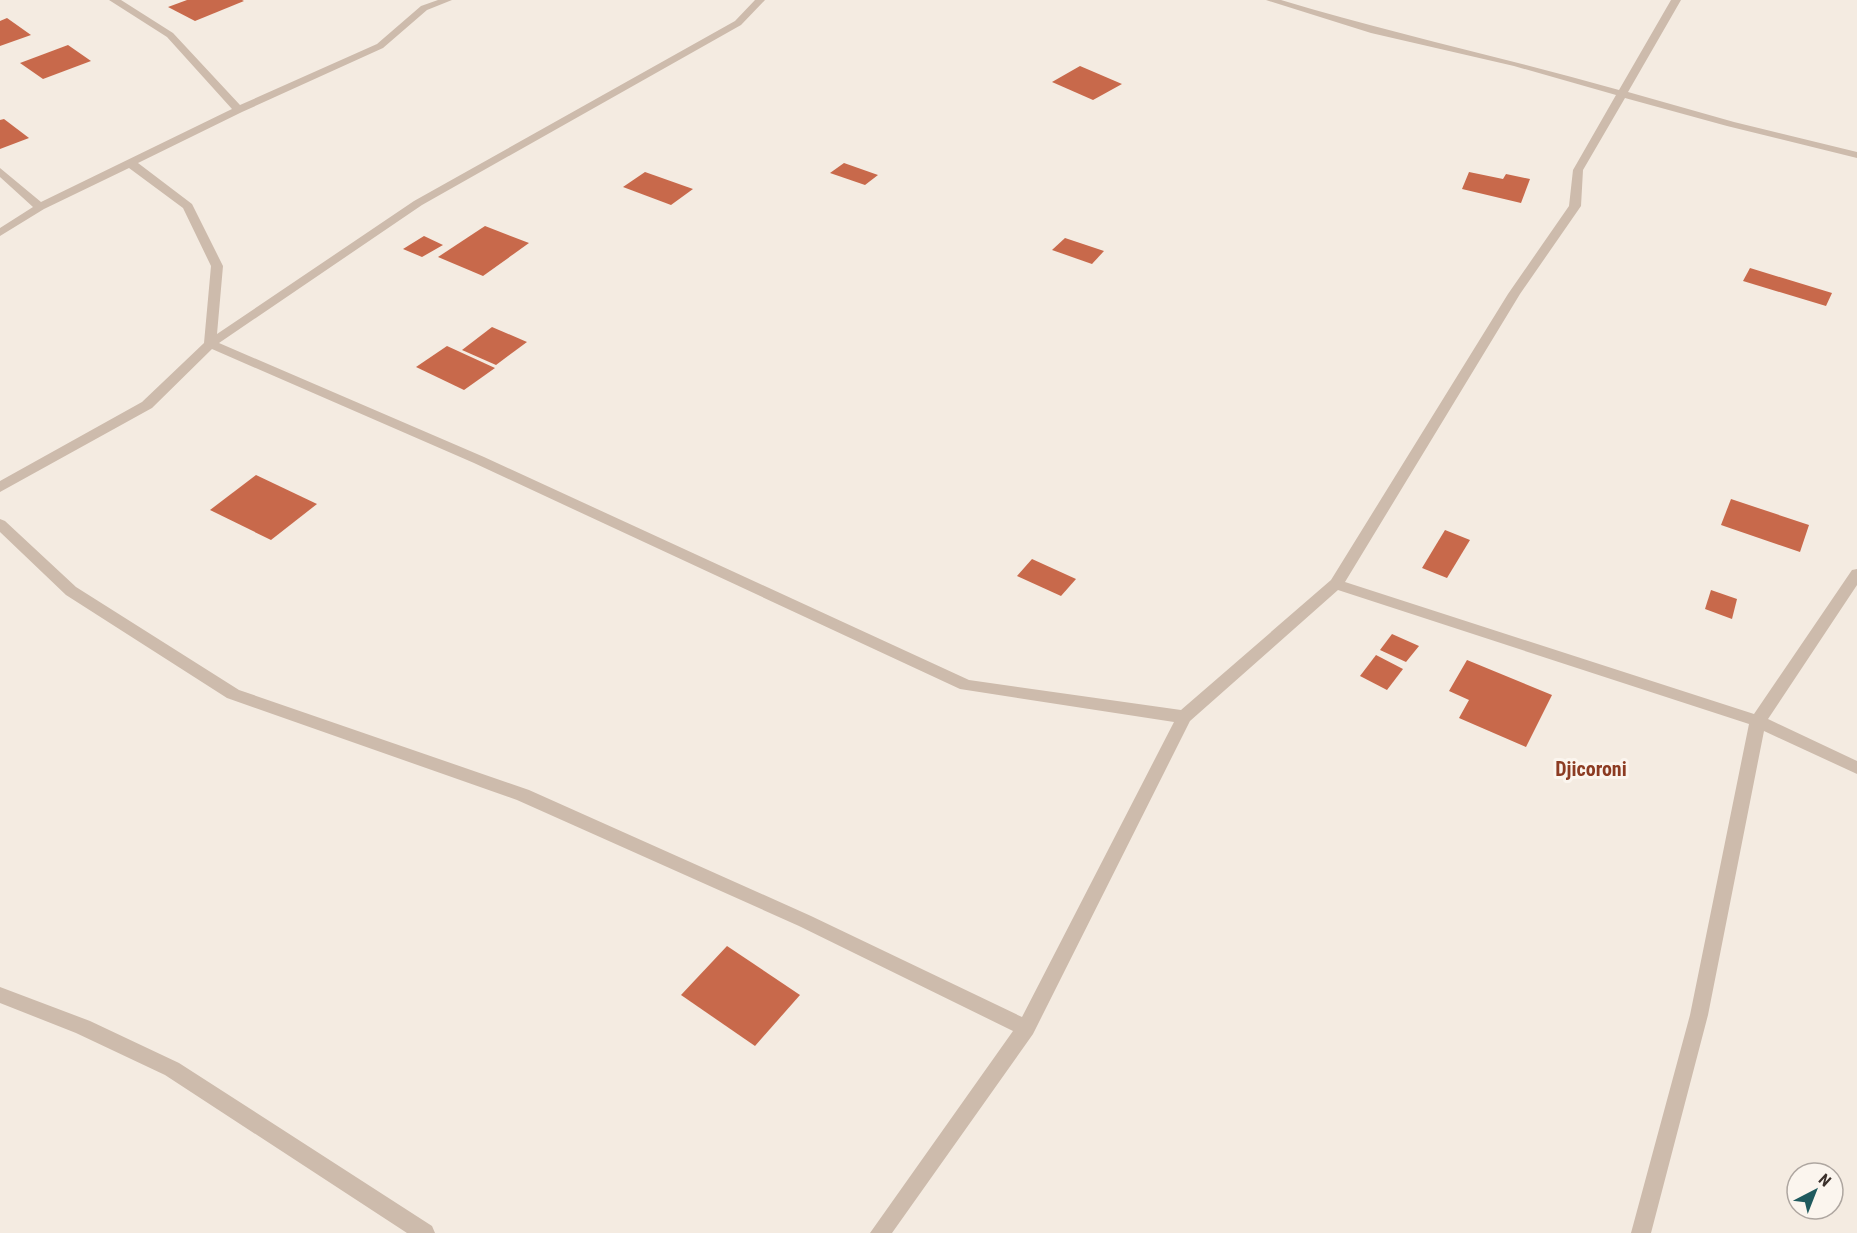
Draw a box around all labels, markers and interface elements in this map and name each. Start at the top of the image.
district label: Djicoroni [1555,757,1627,781]
north arrow [1785,1161,1845,1221]
text: N [1815,1170,1835,1191]

